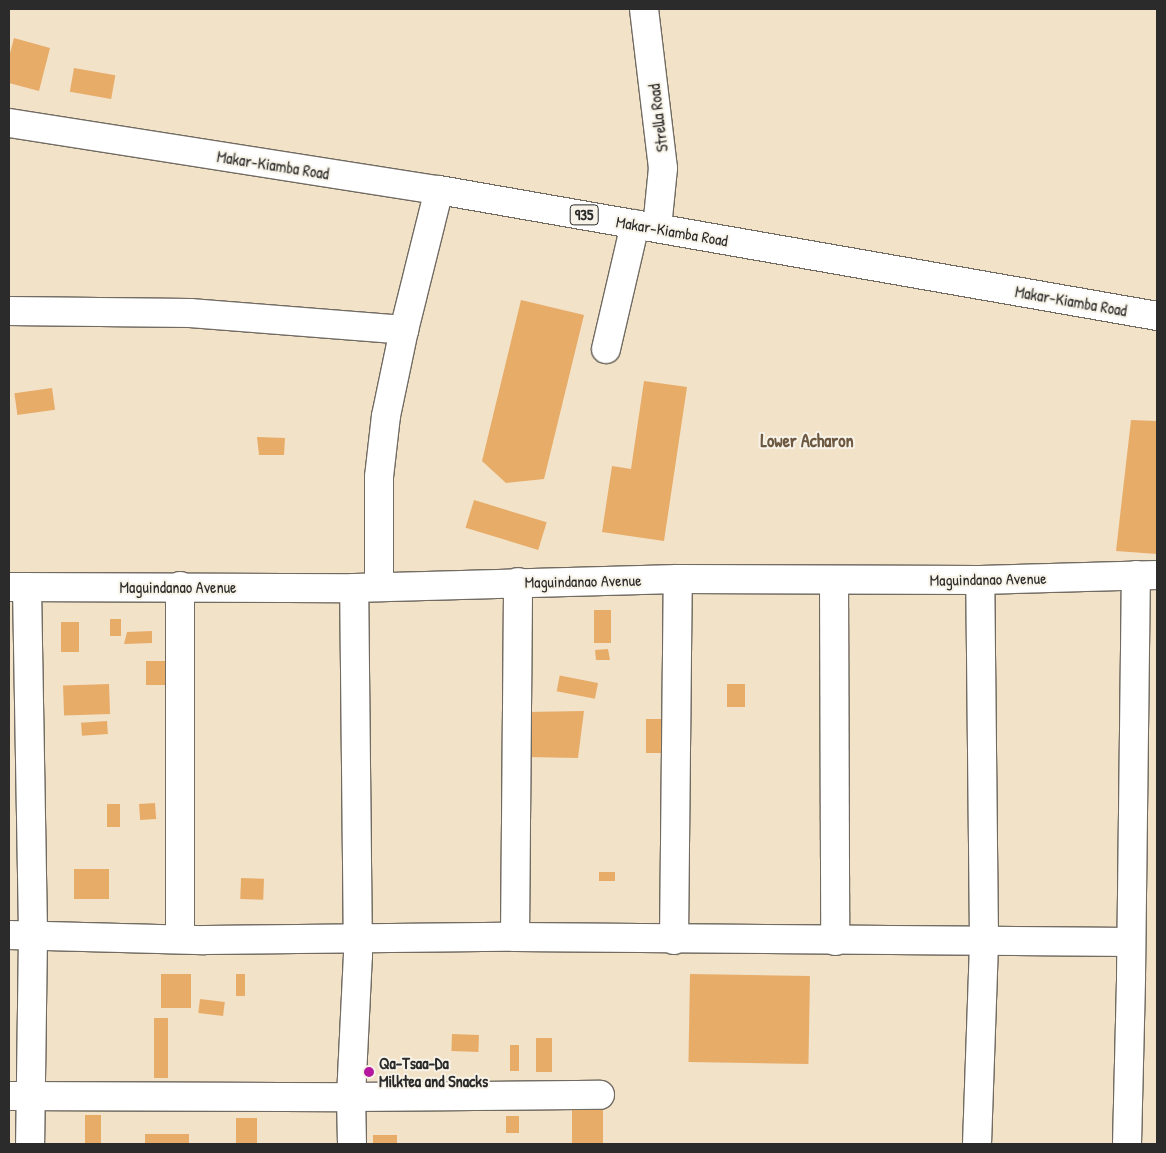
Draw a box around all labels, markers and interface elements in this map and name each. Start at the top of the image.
street label: Strella Road [644,83,672,153]
street label: Makar-Kiamba Road [216,147,330,183]
road number: 935 [569,202,599,228]
street label: Makar-Kiamba Road [615,212,729,250]
street label: Makar-Kiamba Road [1014,282,1128,320]
district label: Lower Acharon [760,430,854,452]
street label: Maguindanao Avenue [929,568,1047,590]
street label: Maguindanao Avenue [524,570,642,592]
street label: Maguindanao Avenue [120,577,236,597]
place label: Qa-Tsaa-Da Milktea and Snacks [379,1053,488,1091]
marker: Qa-Tsaa-Da Milktea and Snacks [363,1066,375,1078]

